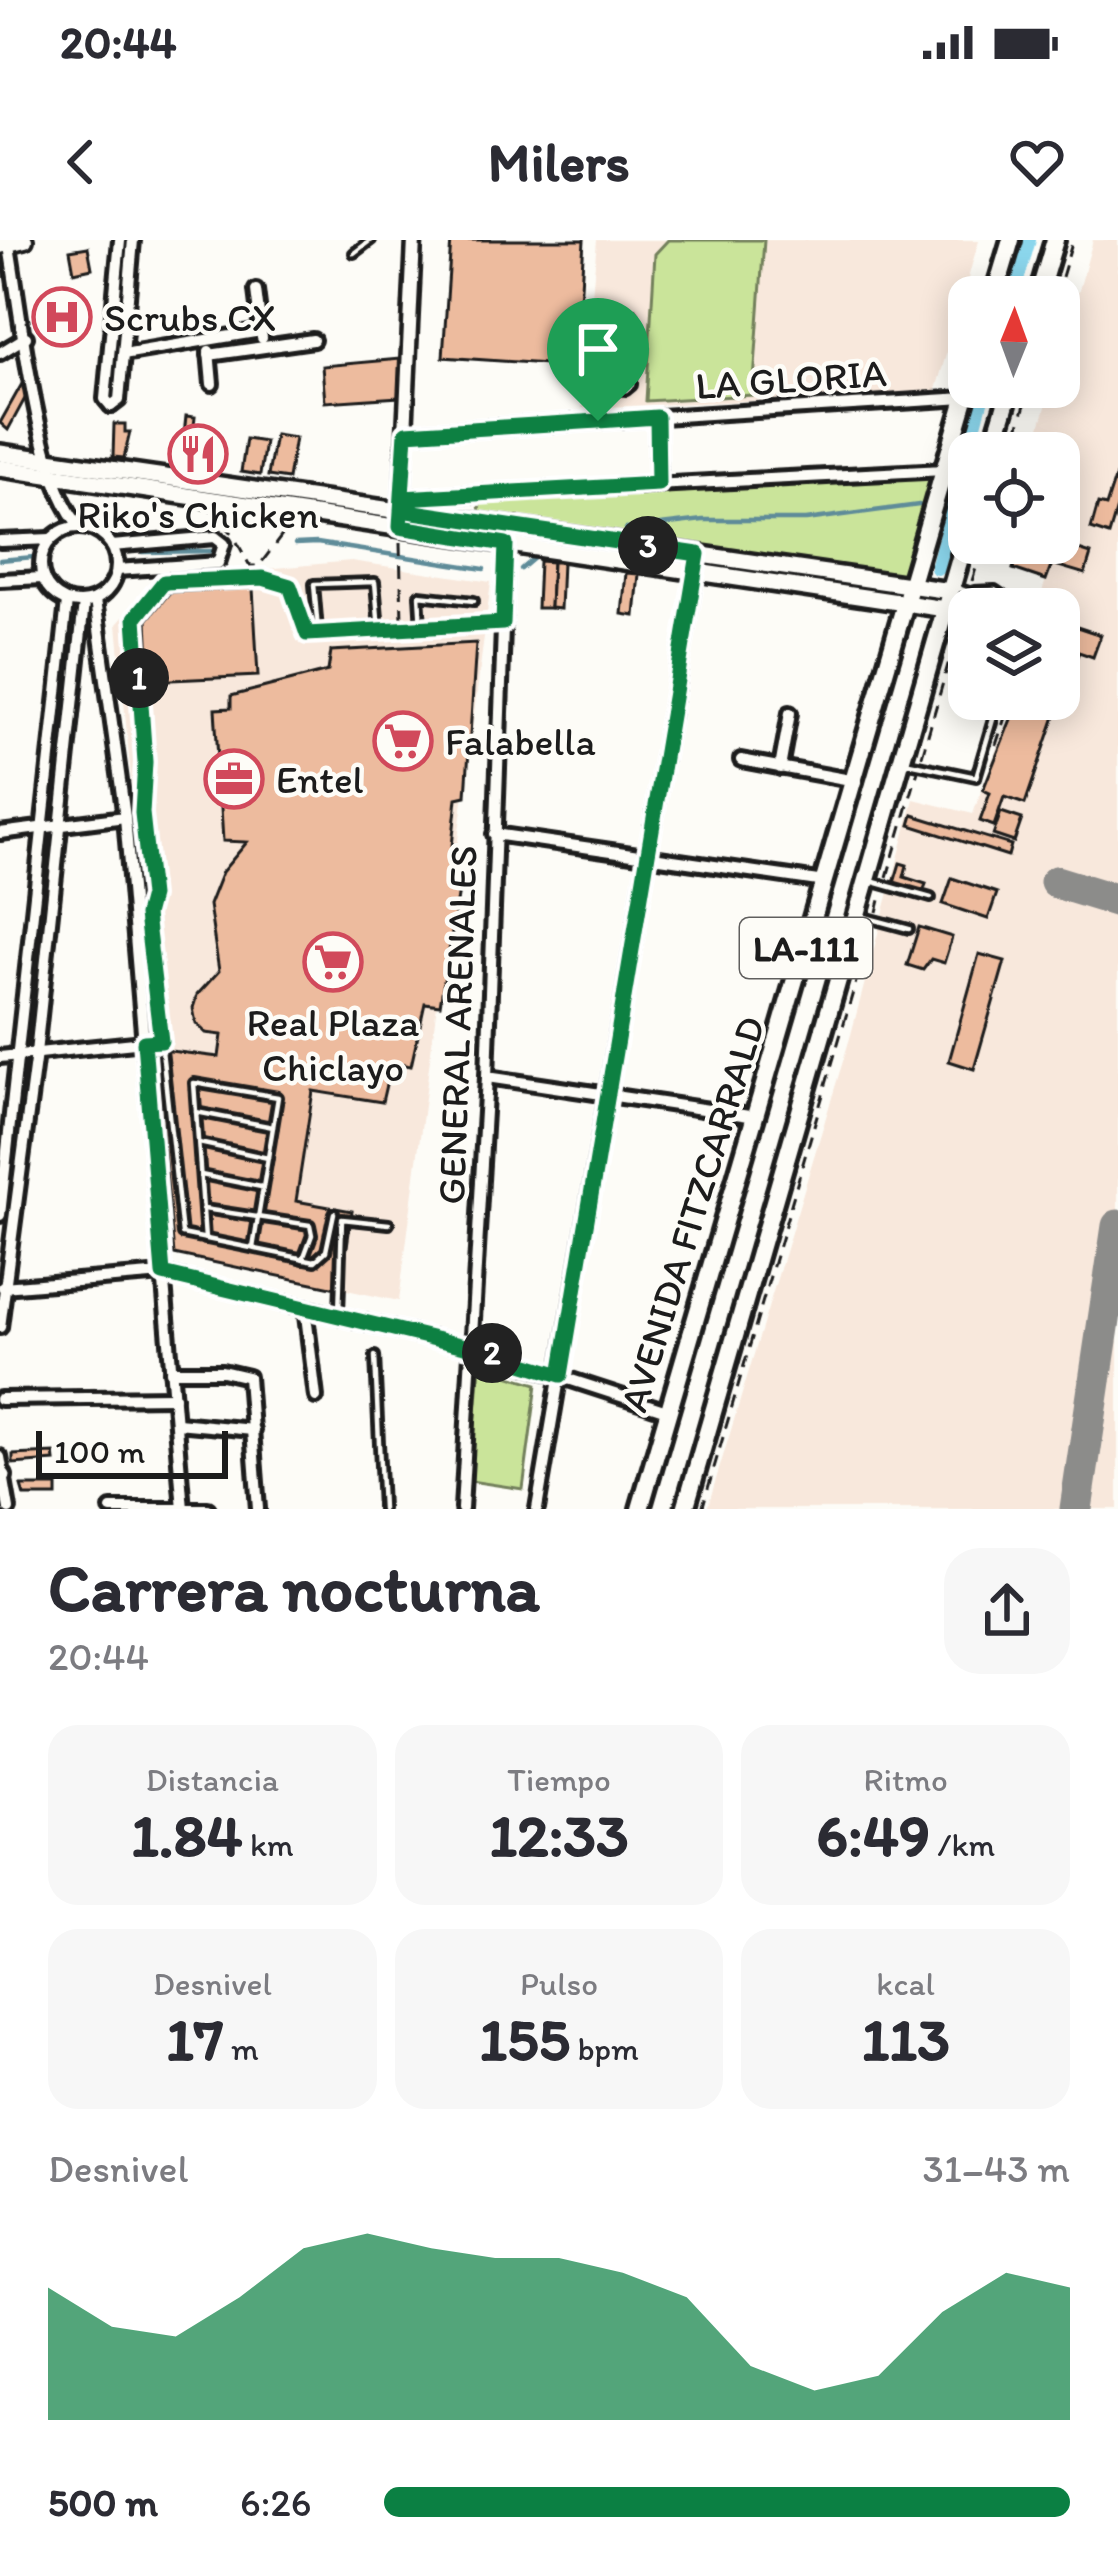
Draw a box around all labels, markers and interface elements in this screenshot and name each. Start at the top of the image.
text: 20:44 [60,15,177,69]
icon: back [48,129,114,195]
icon: heart [1004,129,1070,195]
text: Milers [488,130,630,195]
north arrow [948,276,1080,408]
map controls [948,276,1080,720]
hospital icon: Scrubs CX [31,286,93,348]
place label: Scrubs CX [104,294,276,341]
pin [547,298,649,421]
icon: arrive [565,316,631,382]
street label: LA GLORIA [694,349,888,409]
restaurant icon: Riko's Chicken [167,423,229,485]
button: locate [948,432,1080,564]
place label: Riko's Chicken [77,491,319,538]
pin: 3 [618,516,678,576]
text: 3 [639,526,657,565]
button: layers [948,588,1080,720]
pin: 1 [109,648,169,708]
text: 1 [131,658,147,697]
supermarket icon: Falabella [372,710,434,772]
place label: Falabella [445,718,596,765]
office icon: Entel [203,748,265,810]
place label: Entel [276,756,364,803]
street label: GENERAL ARENALES [427,845,487,1205]
road number: LA-111 [740,918,872,978]
supermarket icon: Real Plaza Chiclayo [302,931,364,993]
place label: Real Plaza Chiclayo [247,999,419,1091]
street label: AVENIDA FITZCARRALD [610,1011,774,1417]
pin: 2 [462,1323,522,1383]
text: 2 [483,1333,501,1372]
scale bar [36,1425,228,1478]
text: 100 m [54,1432,145,1471]
text: Carrera nocturna [48,1548,540,1628]
button: share [944,1548,1070,1674]
text: 20:44 [48,1633,149,1680]
text: Distancia [146,1760,279,1799]
text: Tiempo [507,1760,611,1799]
text: Ritmo [864,1760,948,1799]
text: 1.84 [131,1799,243,1871]
text: 12:33 [489,1799,629,1871]
text: 6:49 [816,1799,930,1871]
text: km [243,1825,294,1864]
text: /km [930,1825,995,1864]
text: Desnivel [153,1964,272,2003]
text: Pulso [520,1964,598,2003]
text: kcal [876,1964,935,2003]
text: 17 [166,2003,224,2075]
text: 155 [479,2003,570,2075]
text: 113 [861,2003,950,2075]
text: m [224,2029,259,2068]
text: bpm [570,2029,639,2068]
text: Desnivel [48,2145,188,2192]
text: 31–43 m [923,2145,1070,2192]
text: 500 m [48,2479,158,2526]
text: 6:26 [240,2479,311,2526]

